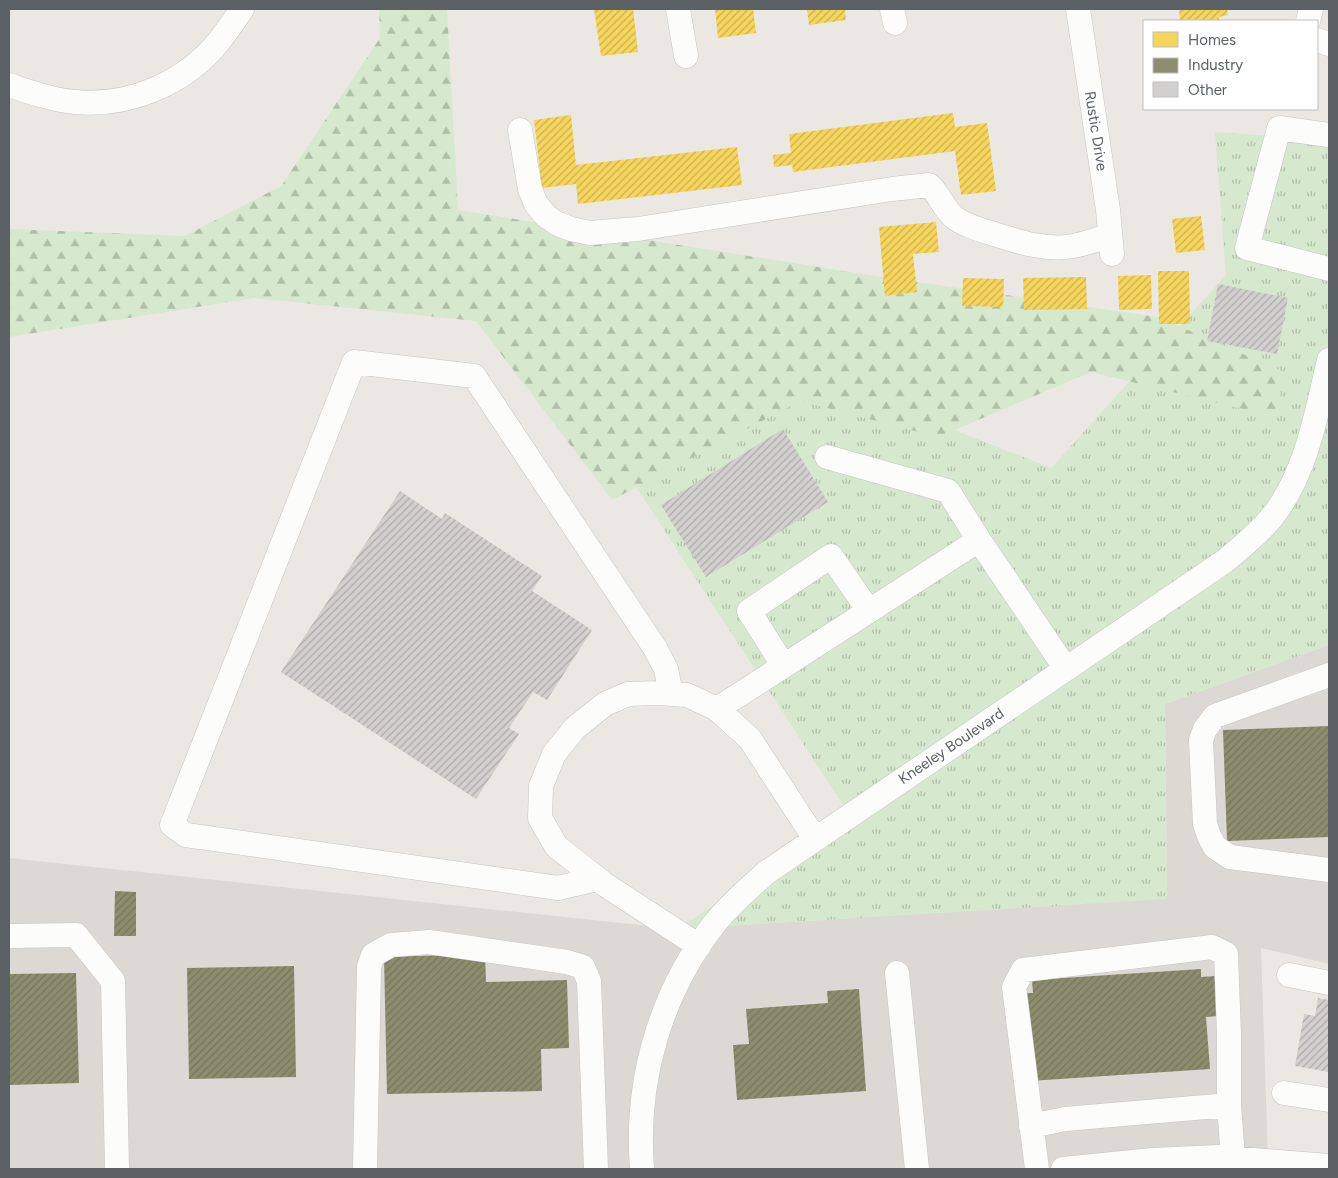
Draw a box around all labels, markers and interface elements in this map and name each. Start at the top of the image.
legend [1143,20,1318,110]
text: Homes [1188,31,1236,49]
text: Industry [1188,56,1243,74]
text: Other [1188,81,1227,99]
street label: Rustic Drive [1081,90,1111,172]
street label: Kneeley Boulevard [895,704,1007,788]

